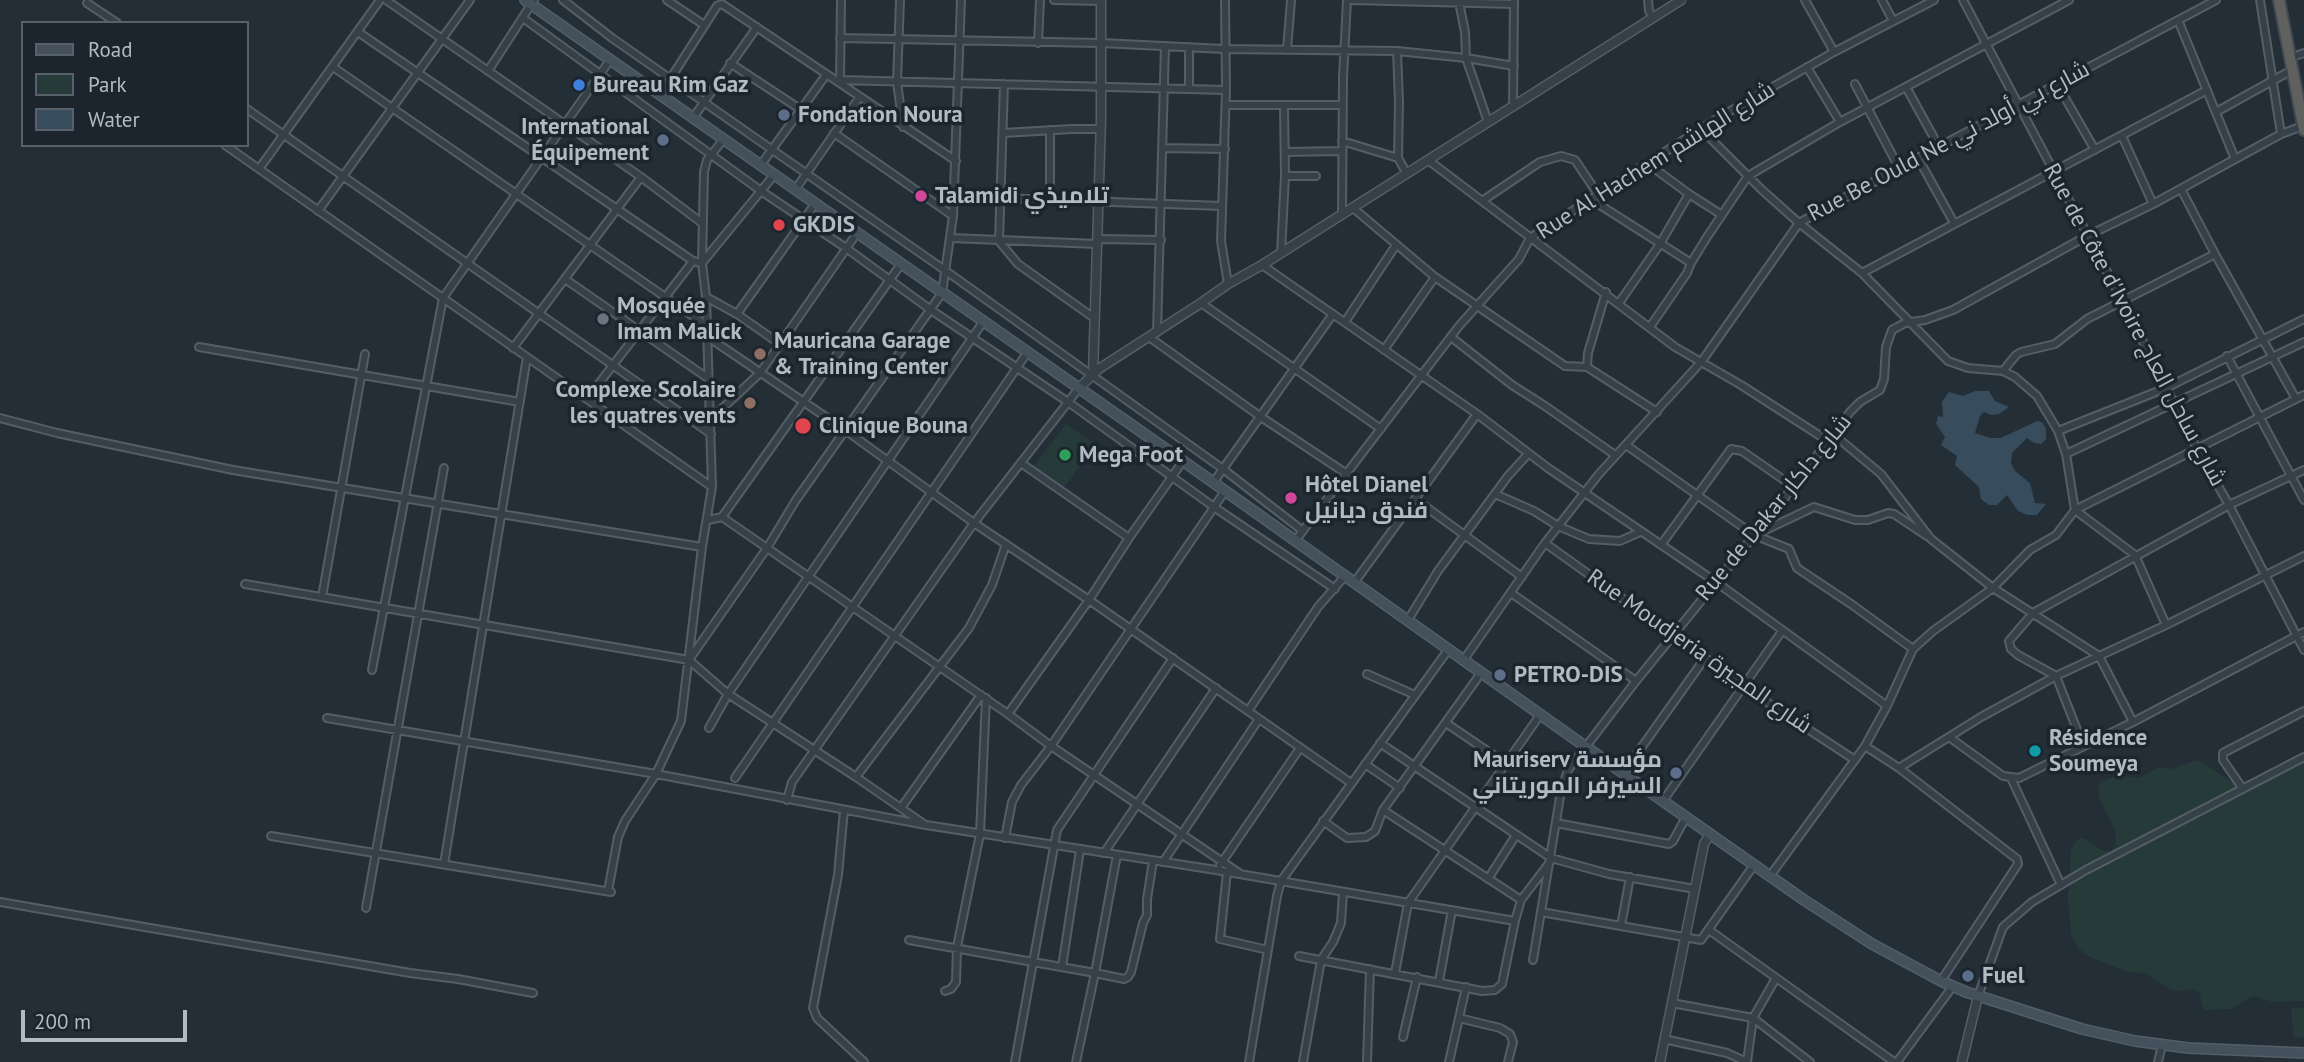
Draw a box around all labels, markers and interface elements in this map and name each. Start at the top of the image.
legend [21,21,248,147]
text: Road [88,36,132,63]
street label: Rue Be Ould Ne شارع بي أولد ني [1804,56,2094,228]
text: Park [88,71,127,98]
place label: Bureau Rim Gaz [593,71,749,99]
street label: Rue Al Hachem شارع الهاشم [1532,76,1780,246]
marker: Bureau Rim Gaz [571,77,587,93]
place label: Fondation Noura [798,101,963,129]
text: Water [88,106,140,133]
marker: Fondation Noura [776,107,792,123]
place label: International Équipement [521,113,649,167]
marker: International Équipement [655,132,671,148]
street label: Rue de Côte d'Ivoire شارع ساحل العاج [2037,159,2231,491]
place label: Talamidi تلاميذي [935,182,1109,210]
marker: Talamidi تلاميذي [913,188,929,204]
place label: GKDIS [793,211,855,239]
marker: GKDIS [771,217,787,233]
place label: Mosquée Imam Malick [617,292,742,346]
marker: Mosquée Imam Malick [595,311,611,327]
place label: Mauricana Garage & Training Center [774,327,950,381]
marker: Mauricana Garage & Training Center [752,346,768,362]
place label: Complexe Scolaire les quatres vents [555,376,736,430]
marker: Complexe Scolaire les quatres vents [742,395,758,411]
street label: Rue de Dakar شارع داكار [1690,409,1858,607]
place label: Clinique Bouna [819,412,968,440]
marker: Clinique Bouna [793,416,813,436]
place label: Mega Foot [1079,441,1183,469]
marker: Mega Foot [1057,447,1073,463]
place label: Hôtel Dianel فندق ديانيل [1305,471,1428,525]
marker: Hôtel Dianel فندق ديانيل [1283,490,1299,506]
street label: Rue Moudjeria شارع المجيرة [1581,564,1817,740]
place label: PETRO-DIS [1514,661,1623,689]
marker: PETRO-DIS [1492,667,1508,683]
place label: Résidence Soumeya [2049,724,2147,778]
marker: Résidence Soumeya [2027,743,2043,759]
place label: Mauriserv مؤسسة السيرفر الموريتاني [1472,746,1662,800]
marker: Mauriserv مؤسسة السيرفر الموريتاني [1668,765,1684,781]
place label: Fuel [1982,962,2025,990]
marker: Fuel [1960,968,1976,984]
scale bar [24,996,191,1040]
text: 200 m [34,1008,91,1035]

